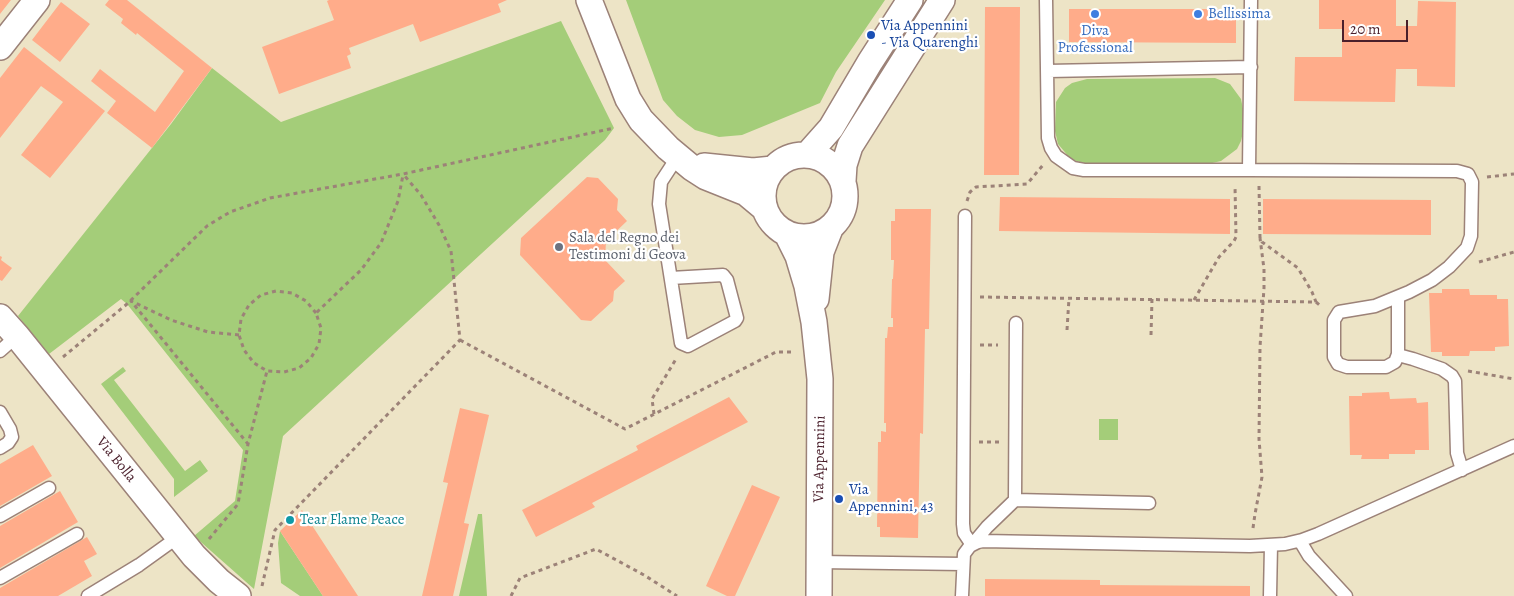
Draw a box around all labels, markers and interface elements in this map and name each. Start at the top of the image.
place label: Bellissima [1208,5,1271,23]
marker: Diva Professional [1089,8,1101,20]
marker: Bellissima [1192,8,1204,20]
scale bar [1344,10,1410,42]
place label: Via Appennini - Via Quarenghi [881,17,978,52]
text: 20 m [1350,19,1381,39]
place label: Diva Professional [1057,22,1133,57]
marker: Via Appennini - Via Quarenghi [865,29,877,41]
place label: Sala del Regno dei Testimoni di Geova [569,229,686,264]
marker: Sala del Regno dei Testimoni di Geova [553,241,565,253]
street label: Via Appennini [810,415,830,503]
street label: Via Bolla [92,434,140,486]
place label: Via Appennini, 43 [849,481,934,516]
marker: Via Appennini, 43 [833,493,845,505]
place label: Tear Flame Peace [300,511,404,529]
marker: Tear Flame Peace [284,514,296,526]

